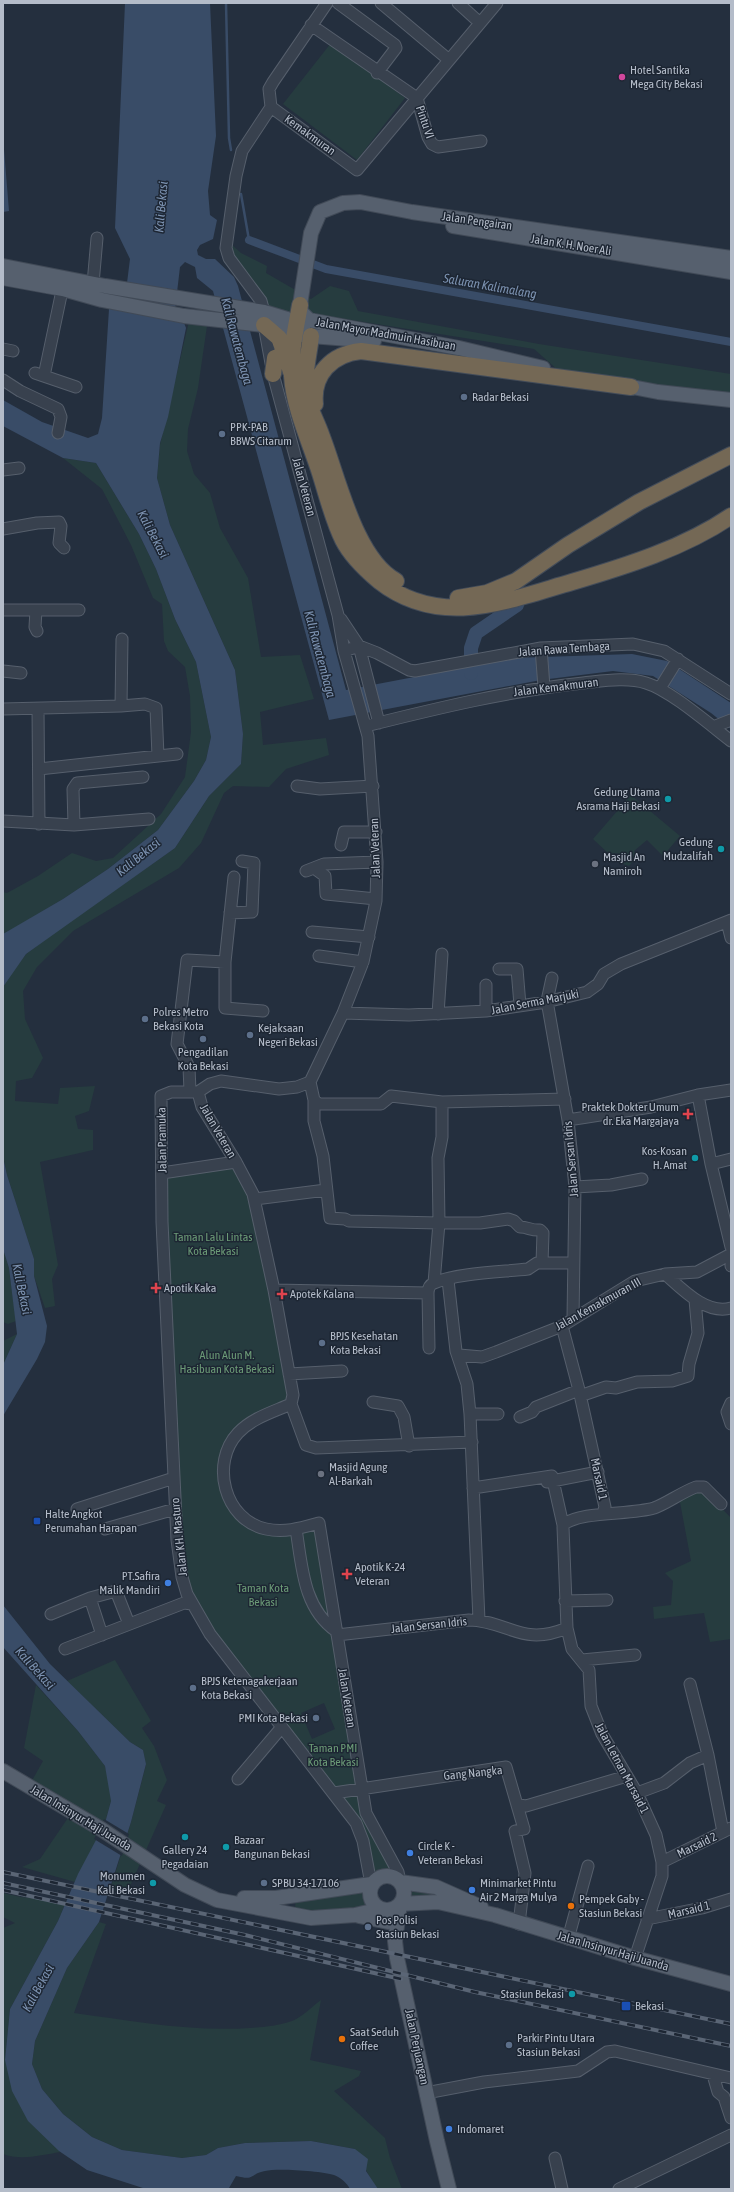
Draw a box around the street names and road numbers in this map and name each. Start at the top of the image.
street label: Pintu VI [413,104,437,140]
street label: Kemakmuran [282,112,338,158]
street label: Jalan Pengairan [441,209,513,233]
street label: Jalan K. H. Noer Ali [530,232,612,258]
street label: Jalan Mayor Madmuin Hasibuan [315,315,457,353]
street label: Jalan Veteran [289,456,319,518]
street label: Jalan Rawa Tembaga [518,639,610,659]
street label: Jalan Kemakmuran [513,675,599,699]
street label: Jalan Veteran [367,818,383,878]
street label: Jalan Serma Marjuki [490,987,580,1017]
street label: Jalan Veteran [197,1101,239,1161]
street label: Jalan Pramuka [154,1107,170,1173]
street label: Jalan Sersan Idris [561,1120,581,1198]
street label: Jalan Kemakmuran III [553,1275,643,1333]
street label: Marsaid 1 [588,1457,610,1502]
street label: Jalan KH. Masturo [168,1497,190,1577]
street label: Jalan Sersan Idris [390,1614,468,1636]
street label: Jalan Veteran [335,1667,359,1729]
street label: Jalan Letnan Marsaid 1 [592,1720,652,1816]
street label: Gang Nangka [443,1763,503,1783]
street label: Jalan Insinyur Haji Juanda [28,1782,134,1854]
street label: Marsaid 2 [675,1829,719,1861]
street label: Marsaid 1 [667,1898,712,1922]
street label: Jalan Insinyur Haji Juanda [556,1928,670,1974]
street label: Jalan Perjuangan [402,2008,432,2086]

